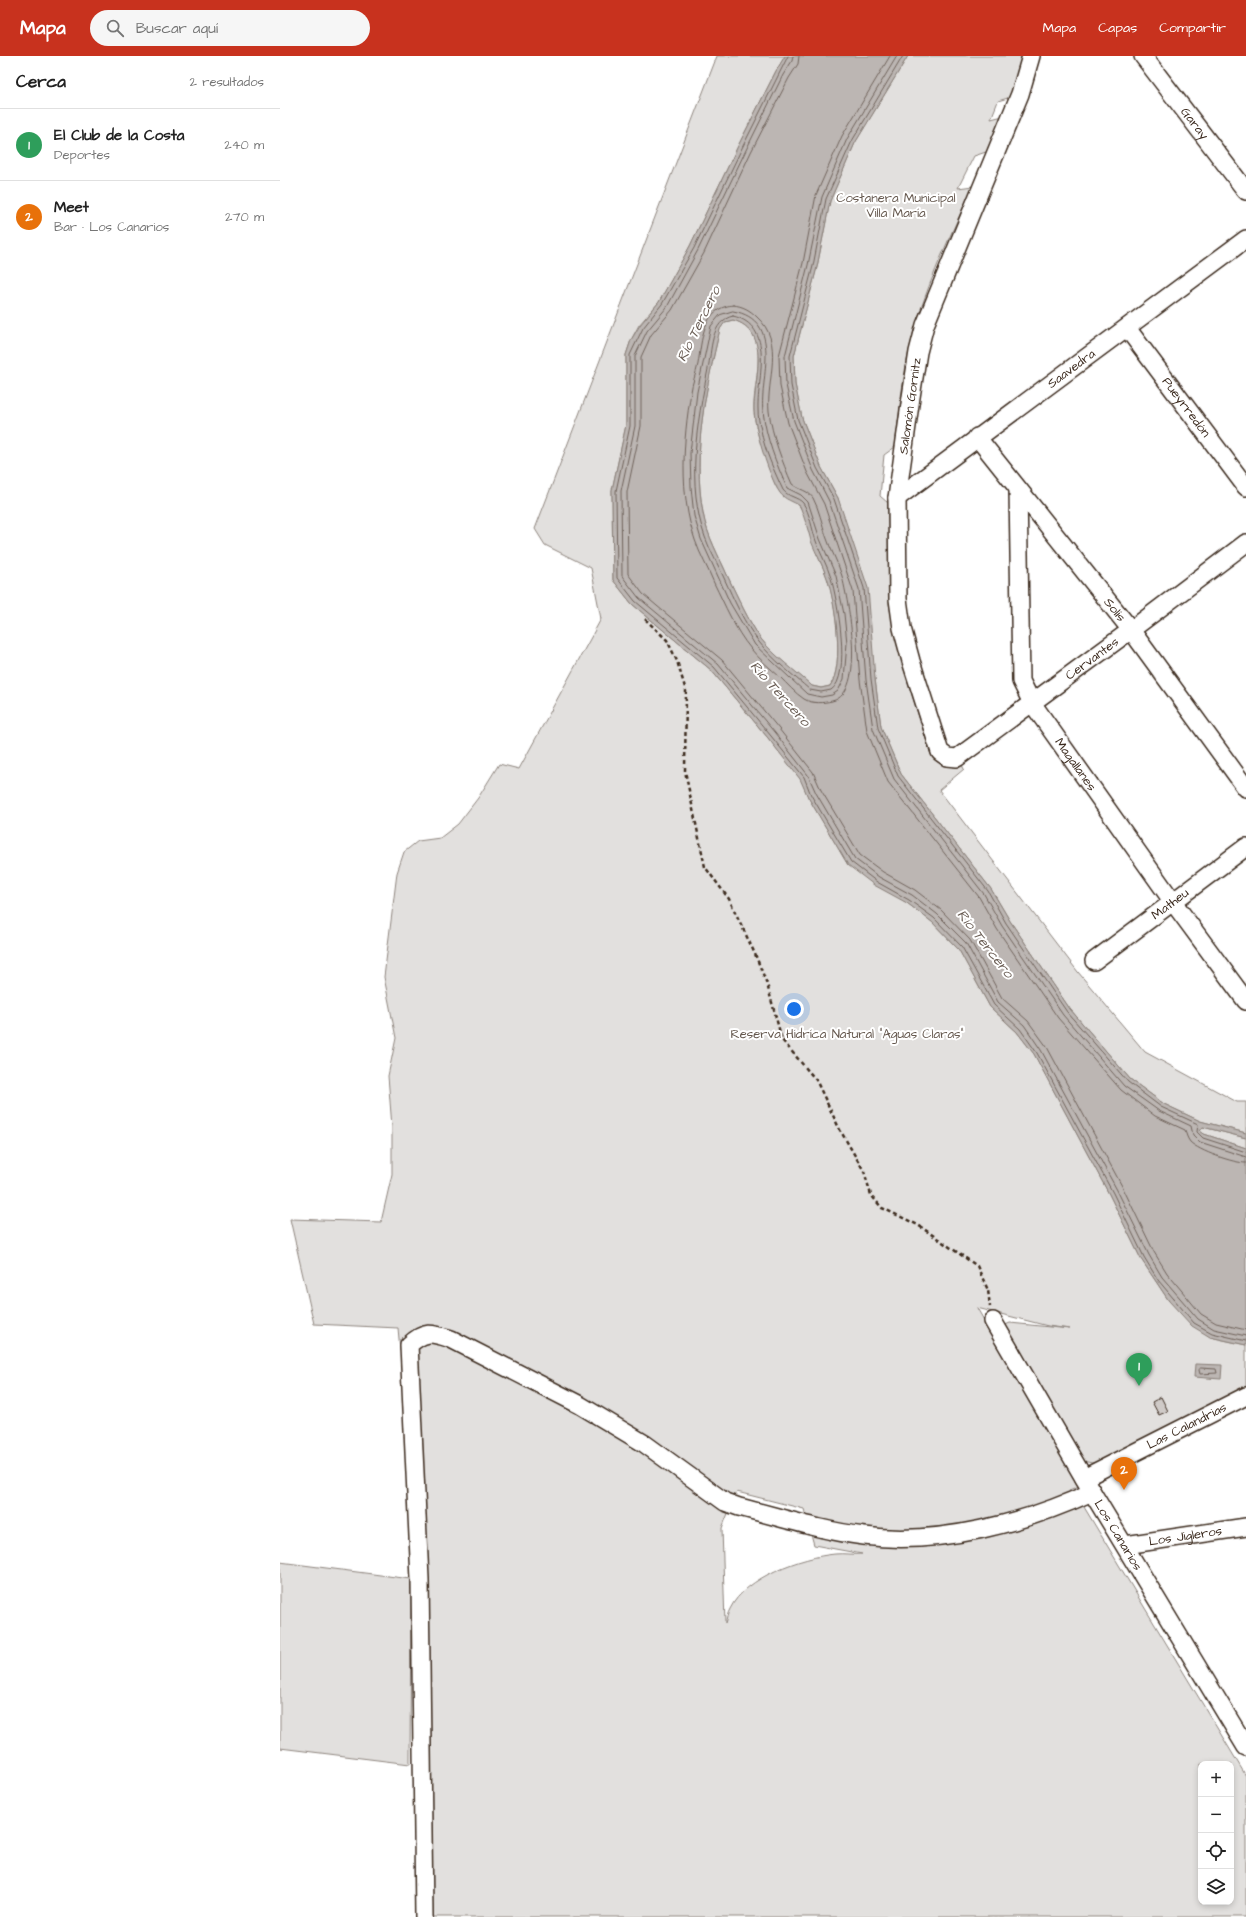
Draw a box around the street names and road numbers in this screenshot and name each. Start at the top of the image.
street label: Garay [1176,104,1213,144]
street label: Saavedra [1043,345,1099,393]
street label: Salomón Gornitz [894,356,926,455]
street label: Pueyrredón [1158,373,1215,441]
street label: Solís [1100,594,1130,626]
street label: Cervantes [1062,633,1123,684]
street label: Magallanes [1050,734,1101,795]
street label: Matheu [1148,884,1193,924]
street label: Las Calandrias [1144,1398,1230,1454]
street label: Los Canarios [1090,1496,1147,1574]
street label: Los Jigleros [1148,1522,1224,1550]

